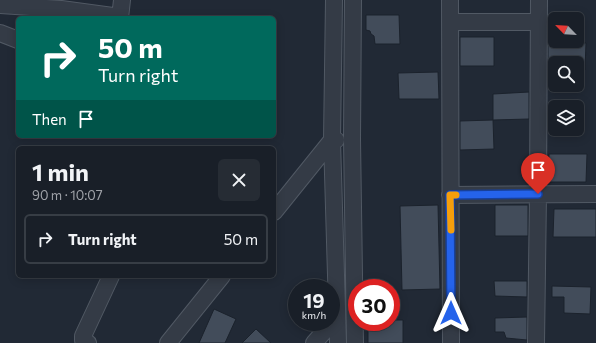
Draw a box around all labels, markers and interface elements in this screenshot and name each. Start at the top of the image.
north arrow [548,12,584,48]
map controls [548,12,584,136]
text: 50 m [98,30,163,64]
icon: right [32,32,84,84]
button: search [548,56,584,92]
text: Turn right [98,64,178,86]
button: layers [548,100,584,136]
icon: arrive [75,108,97,130]
text: Then [32,110,67,128]
pin [521,153,555,194]
text: 1 min [32,157,89,186]
button: close [218,159,260,201]
icon: arrive [527,159,549,181]
text: 90 m · 10:07 [32,187,103,203]
icon: right [34,228,56,250]
text: Turn right [68,230,137,248]
text: 50 m [224,230,258,248]
speed limit sign: 30 [348,279,400,331]
text: 19 [303,288,325,312]
position arrow [430,292,472,334]
text: km/h [302,309,326,321]

